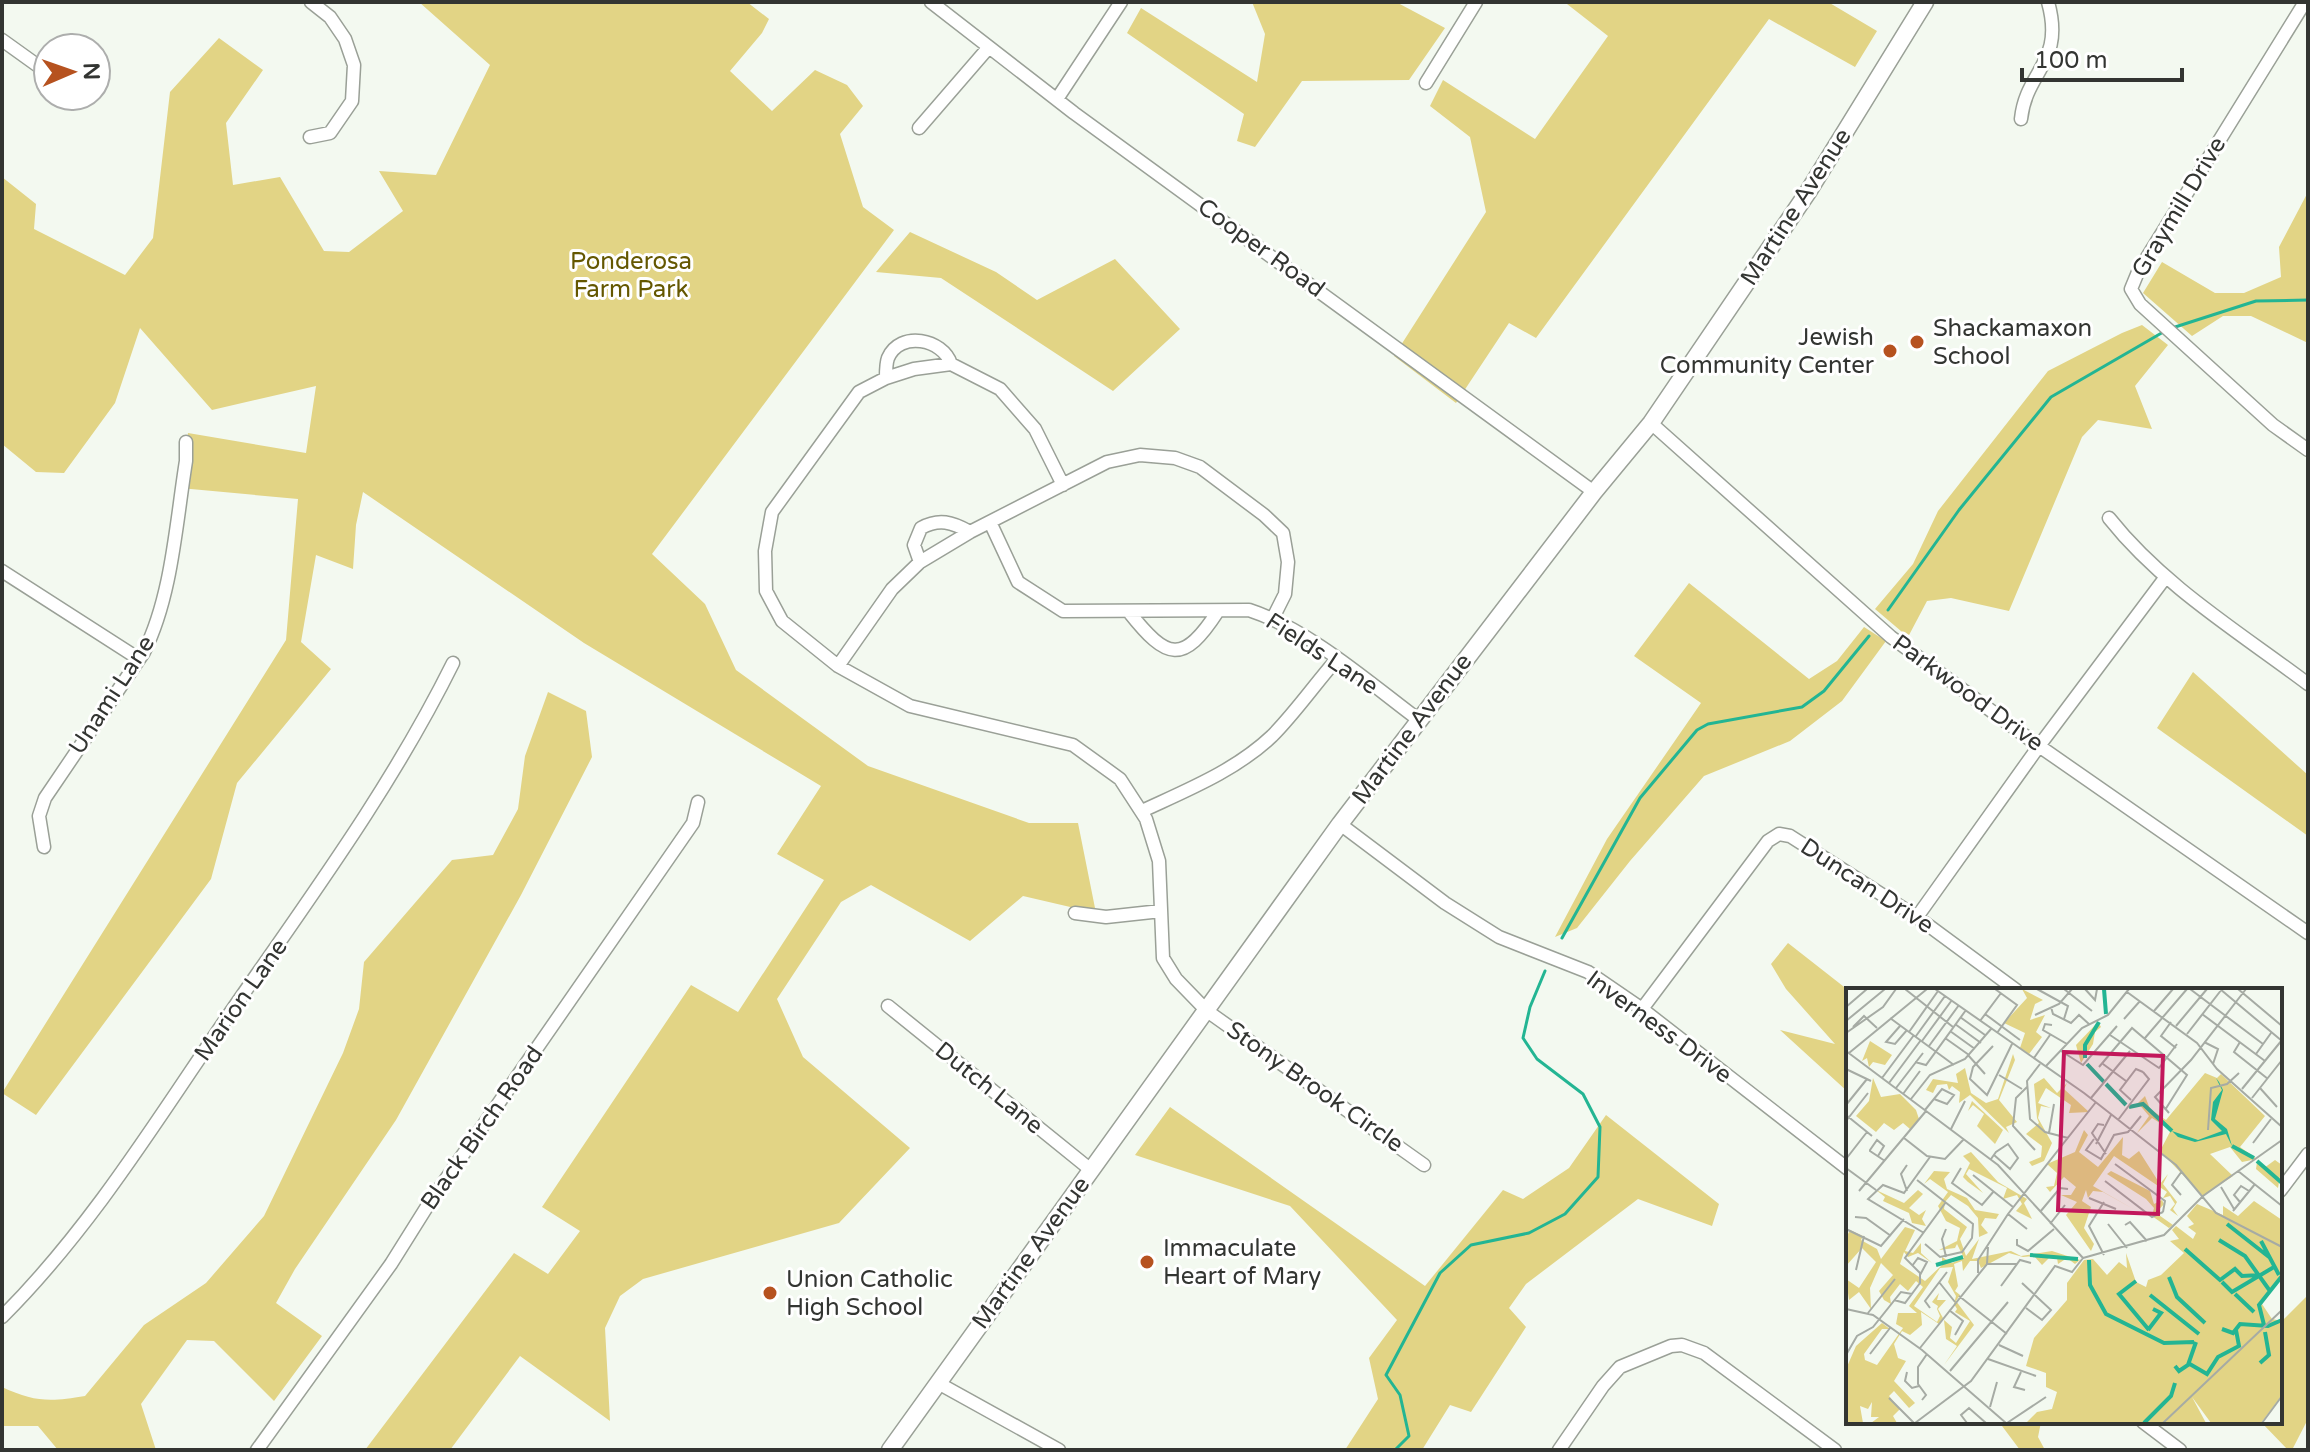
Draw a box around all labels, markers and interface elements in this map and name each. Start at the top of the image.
north arrow [32,32,112,112]
scale bar [2022,32,2182,82]
text: 100 m [2034,46,2108,75]
text: N [78,62,104,81]
street label: Martine Avenue [1734,123,1858,291]
street label: Graymill Drive [2126,131,2232,283]
street label: Cooper Road [1192,192,1330,304]
park label: Ponderosa Farm Park [570,247,692,304]
place label: Shackamaxon School [1933,314,2092,371]
place label: Jewish Community Center [1660,323,1875,380]
marker: Shackamaxon School [1908,333,1926,351]
marker: Jewish Community Center [1881,342,1899,360]
street label: Fields Lane [1260,607,1384,701]
street label: Parkwood Drive [1887,628,2049,758]
street label: Unami Lane [63,630,161,760]
street label: Martine Avenue [1346,648,1478,810]
street label: Duncan Drive [1795,832,1939,940]
street label: Marion Lane [188,933,294,1067]
street label: Inverness Drive [1581,964,1737,1090]
inset map [1846,988,2282,1424]
street label: Stony Brook Circle [1221,1015,1409,1159]
street label: Dutch Lane [929,1036,1049,1140]
street label: Black Birch Road [415,1041,549,1215]
street label: Martine Avenue [966,1171,1096,1335]
place label: Immaculate Heart of Mary [1163,1234,1321,1291]
marker: Immaculate Heart of Mary [1138,1253,1156,1271]
place label: Union Catholic High School [786,1265,953,1322]
marker: Union Catholic High School [761,1284,779,1302]

